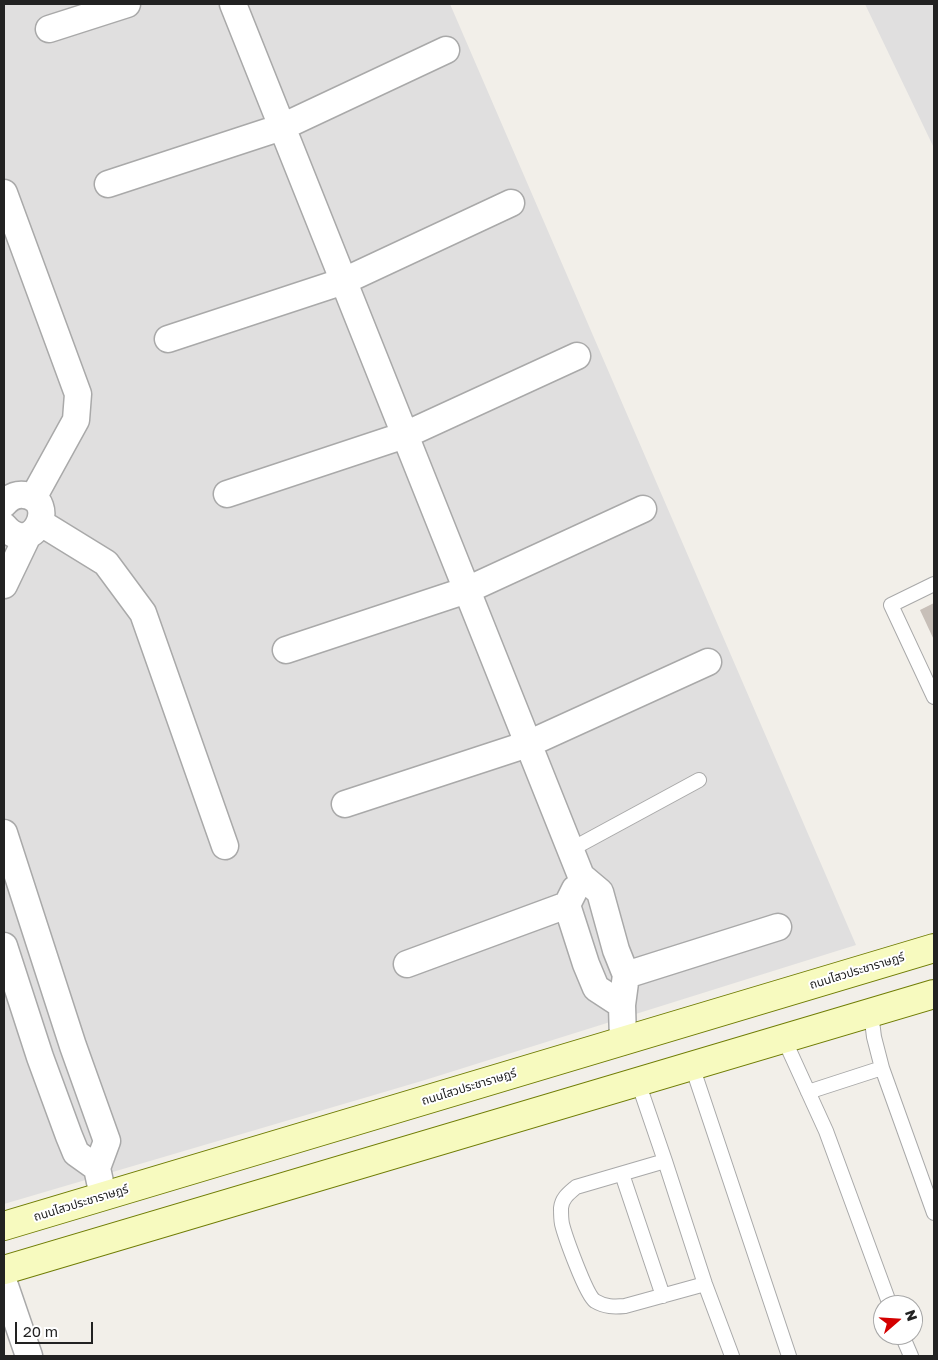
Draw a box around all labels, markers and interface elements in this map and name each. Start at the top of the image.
street label: ถนนไสวประชาราษฎร์ [808,950,906,992]
street label: ถนนไสวประชาราษฎร์ [420,1066,518,1108]
street label: ถนนไสวประชาราษฎร์ [32,1182,130,1224]
north arrow [873,1295,923,1345]
text: N [902,1307,921,1323]
scale bar [18,1312,95,1344]
text: 20 m [23,1322,58,1340]

